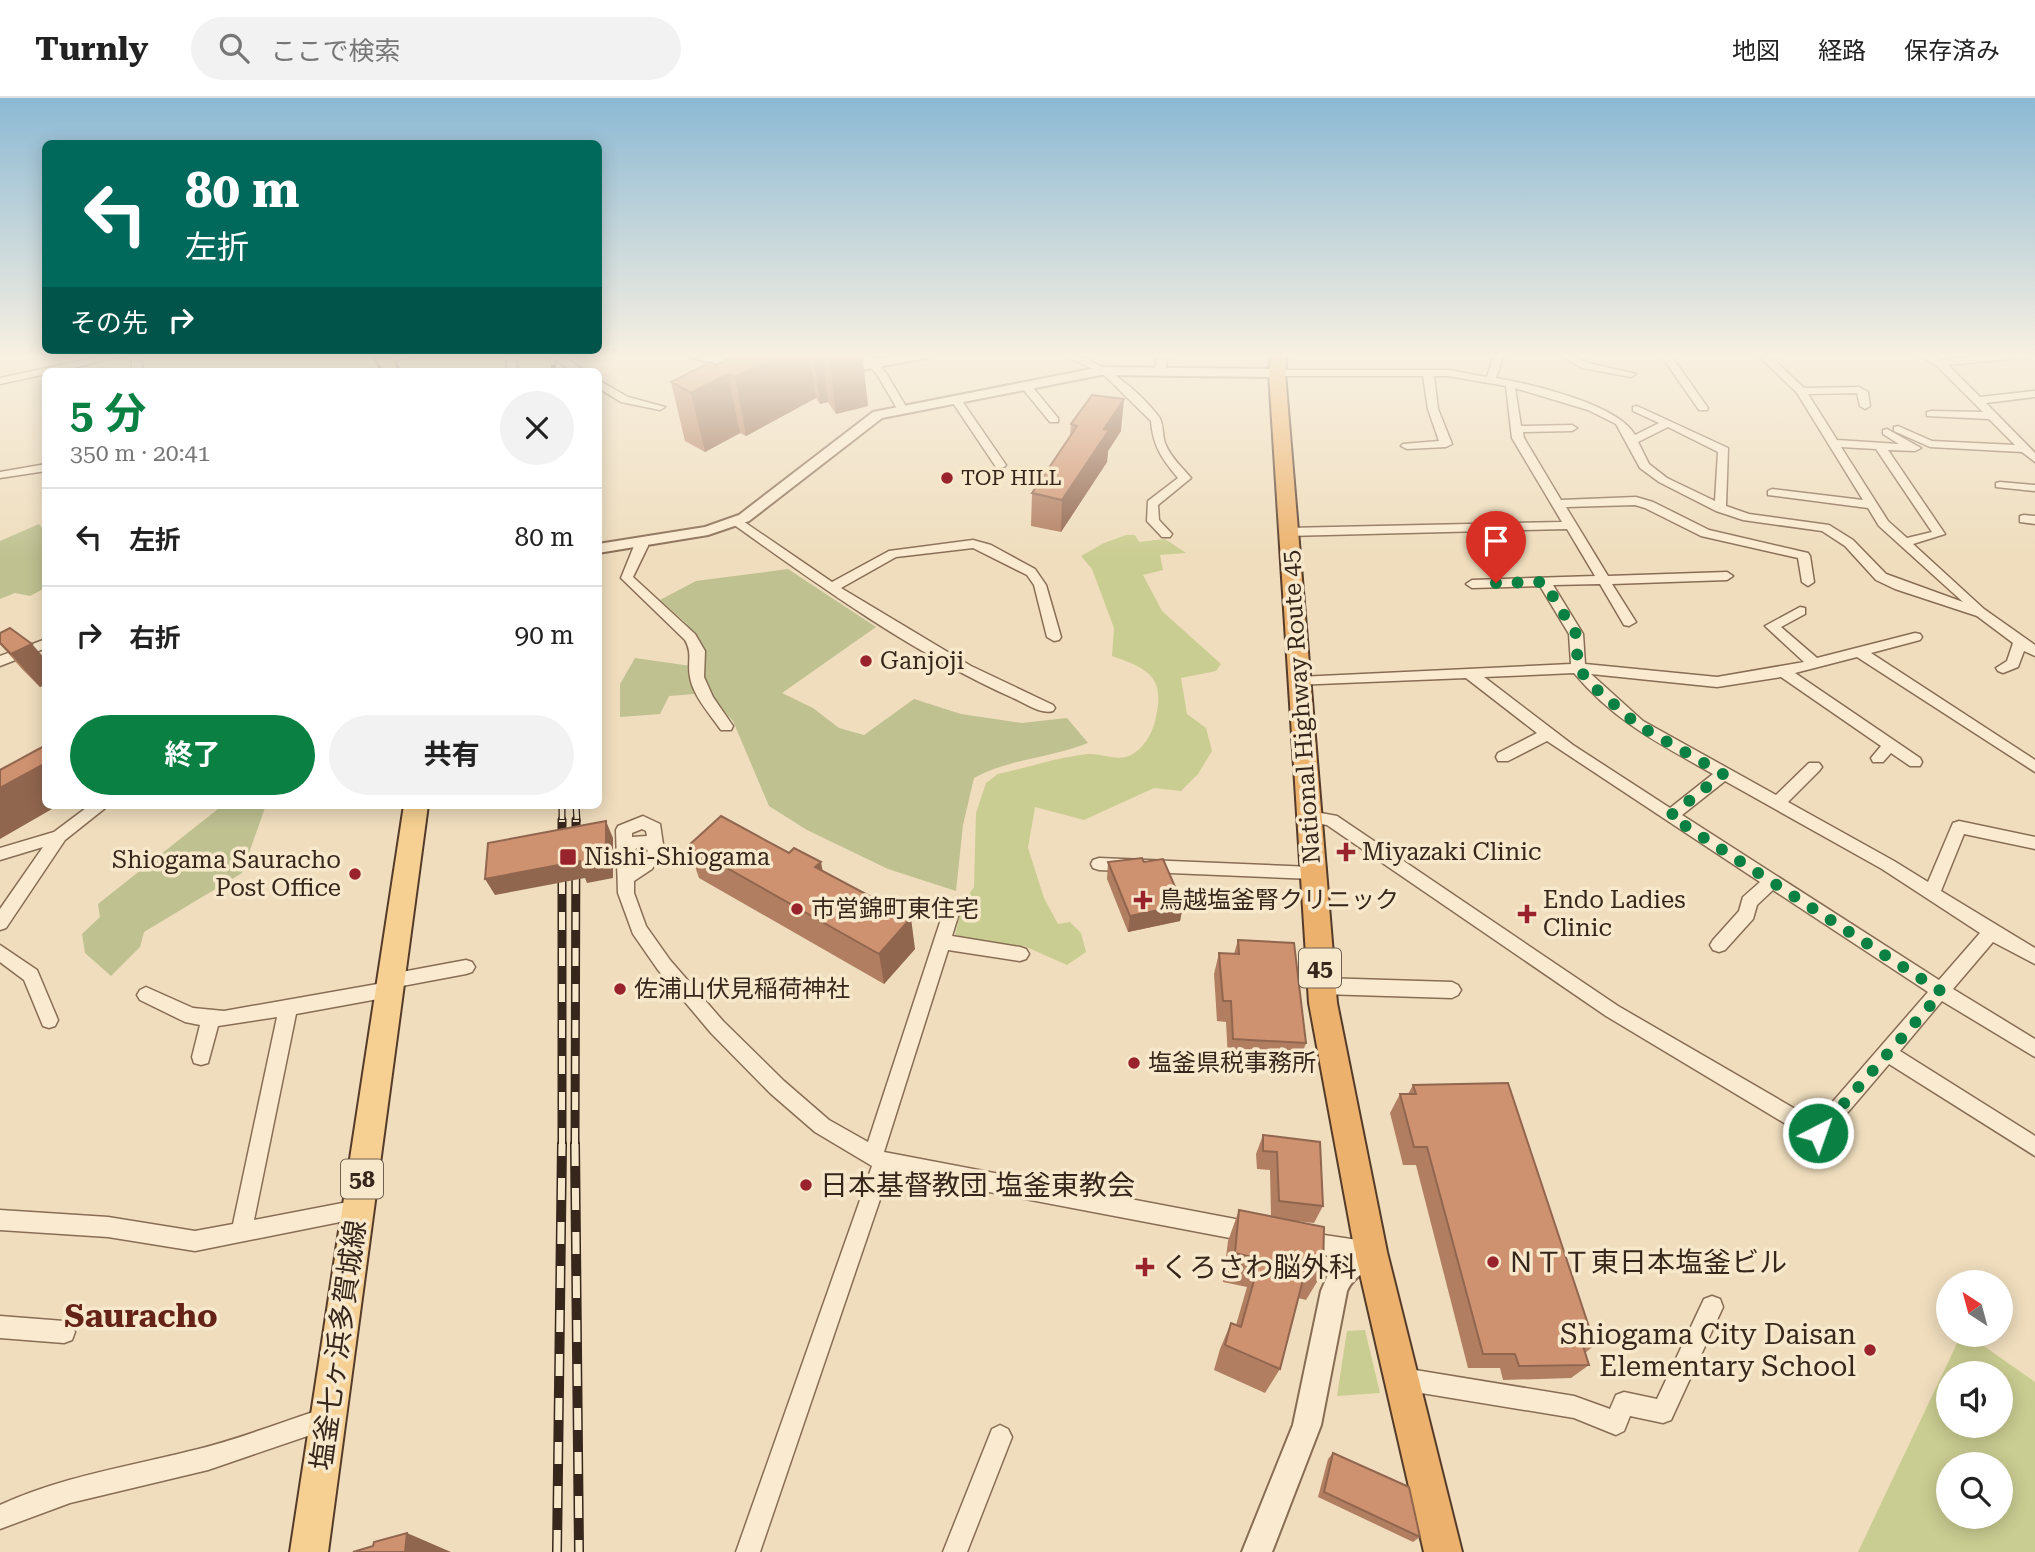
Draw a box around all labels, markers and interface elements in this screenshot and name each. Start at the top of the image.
search box [191,17,681,80]
text: Turnly [35,29,149,68]
icon: search [215,29,253,67]
text: ここで検索 [271,36,401,66]
text: 地図 [1732,37,1780,65]
text: 経路 [1818,37,1866,65]
text: 保存済み [1904,37,2000,65]
text: 80 m [185,162,300,219]
icon: left [70,168,161,259]
text: 左折 [185,228,249,266]
icon: right [162,301,200,339]
text: その先 [70,308,148,338]
text: 5 分 [70,389,146,438]
button: close [500,391,574,465]
text: 350 m · 20:41 [70,440,210,467]
place label: TOP HILL [961,466,1062,490]
marker: TOP HILL [939,470,955,486]
pin [1466,511,1526,583]
icon: left [70,518,108,556]
text: 80 m [515,522,574,552]
icon: arrive [1477,522,1515,560]
text: 左折 [129,525,181,555]
street label: National Highway Route 45 [1276,549,1326,865]
icon: right [70,616,108,654]
text: 90 m [515,620,574,650]
text: 右折 [129,623,181,653]
place label: Ganjoji [880,647,965,675]
marker: Ganjoji [858,653,874,669]
button: 終了 [70,715,315,795]
button: 共有 [329,715,574,795]
place label: Miyazaki Clinic [1362,838,1541,866]
marker: Miyazaki Clinic [1336,842,1356,862]
place label: Nishi-Shiogama [584,843,770,871]
place label: Shiogama Sauracho Post Office [112,846,341,902]
marker: Nishi-Shiogama [558,847,578,867]
marker: Shiogama Sauracho Post Office [347,866,363,882]
place label: 鳥越塩釜腎クリニック [1159,886,1399,914]
place label: Endo Ladies Clinic [1543,886,1686,942]
marker: 鳥越塩釜腎クリニック [1133,890,1153,910]
place label: 市営錦町東住宅 [811,895,979,923]
marker: 市営錦町東住宅 [789,901,805,917]
marker: Endo Ladies Clinic [1517,904,1537,924]
road number: 45 [1299,948,1341,988]
place label: 佐浦山伏見稲荷神社 [634,975,850,1003]
marker: 佐浦山伏見稲荷神社 [612,981,628,997]
place label: 塩釜県税事務所 [1148,1049,1316,1077]
marker: 塩釜県税事務所 [1126,1055,1142,1071]
position arrow [1781,1096,1855,1170]
road number: 58 [341,1160,383,1198]
place label: 日本基督教団 塩釜東教会 [820,1169,1135,1202]
marker: 日本基督教団 塩釜東教会 [798,1177,814,1193]
street label: 塩釜七ヶ浜多賀城線 [305,1218,372,1472]
place label: ＮＴＴ東日本塩釜ビル [1507,1246,1787,1279]
place label: くろさわ脳外科 [1161,1251,1357,1284]
marker: ＮＴＴ東日本塩釜ビル [1485,1254,1501,1270]
marker: くろさわ脳外科 [1135,1257,1155,1277]
north arrow [1936,1270,2012,1348]
map controls [1936,1270,2013,1529]
district label: Sauracho [64,1297,218,1335]
place label: Shiogama City Daisan Elementary School [1560,1318,1856,1383]
marker: Shiogama City Daisan Elementary School [1862,1342,1878,1358]
button: sound [1936,1361,2013,1438]
button: search [1936,1452,2013,1529]

